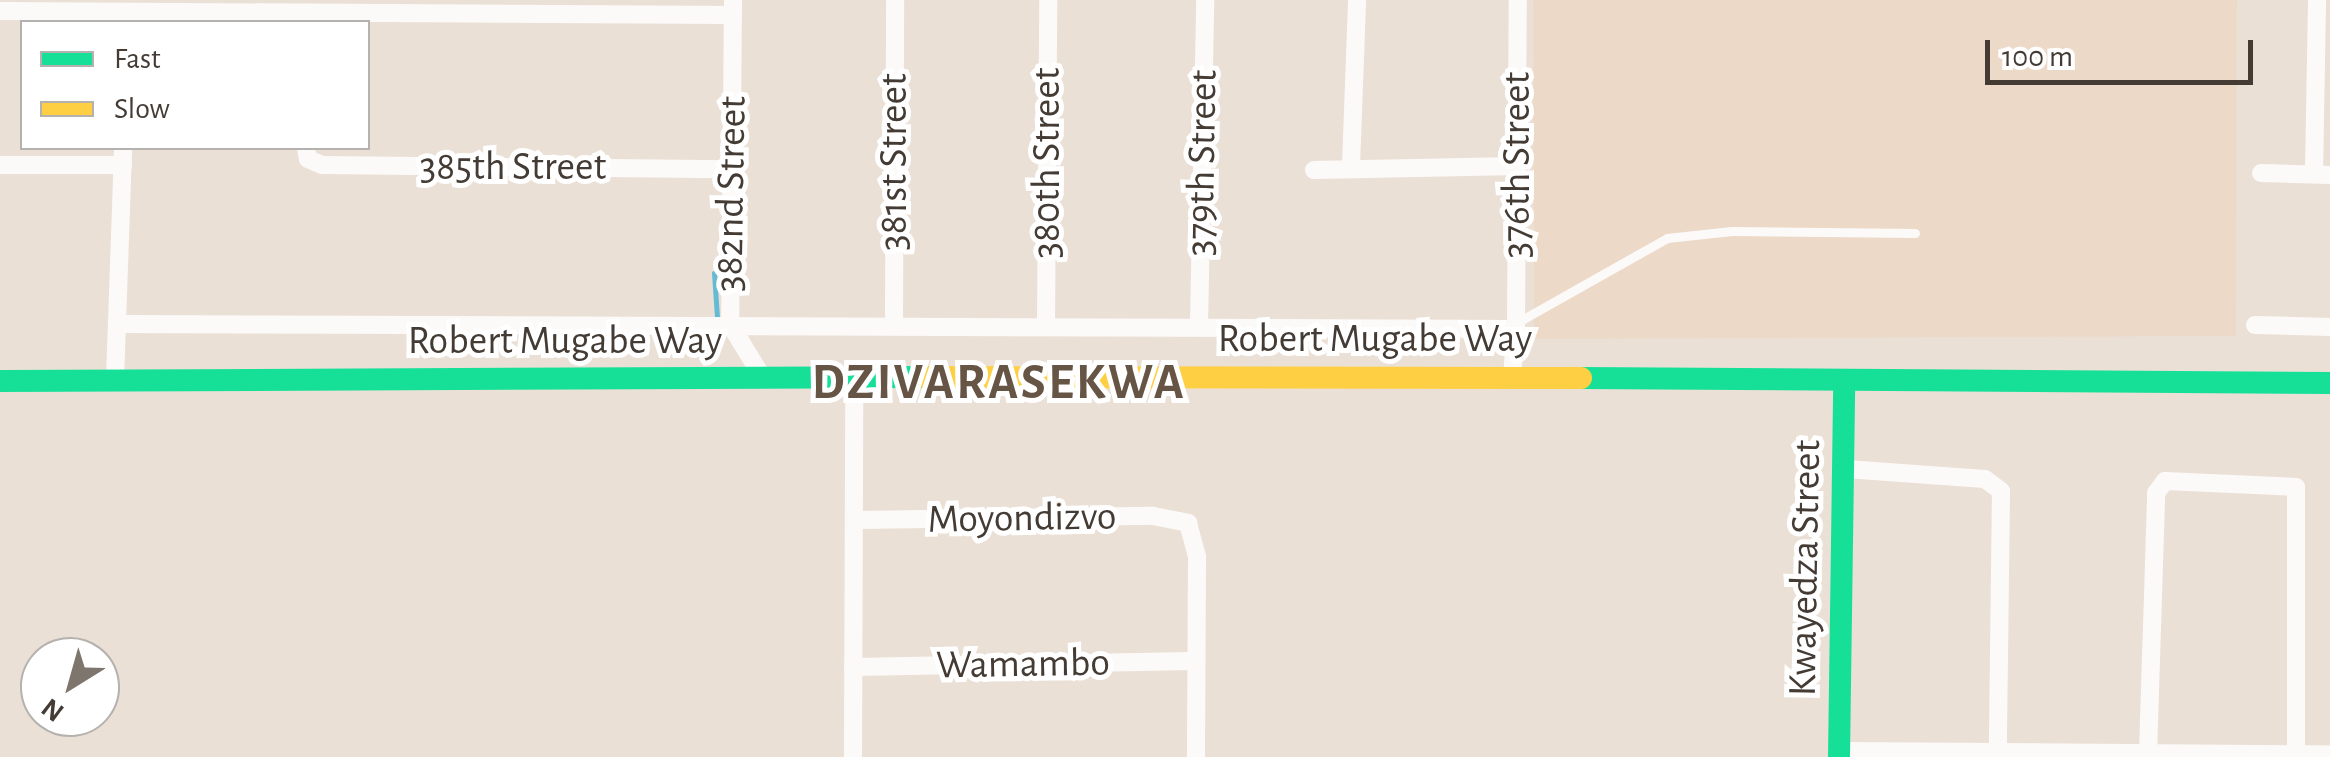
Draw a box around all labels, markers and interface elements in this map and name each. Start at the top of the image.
legend [20,20,370,150]
scale bar [1990,20,2258,82]
text: 100 m [2002,42,2073,72]
text: Fast [114,44,161,74]
street label: 380th Street [1023,68,1071,258]
street label: 379th Street [1176,69,1228,257]
street label: 376th Street [1493,72,1541,258]
street label: 381st Street [870,73,918,251]
text: Slow [114,94,170,124]
street label: 382nd Street [705,96,757,292]
street label: 385th Street [420,143,606,191]
street label: Robert Mugabe Way [1218,315,1532,363]
street label: Robert Mugabe Way [408,317,722,365]
district label: DZIVARASEKWA [812,354,1186,414]
street label: Kwayedza Street [1779,439,1831,697]
street label: Moyondizvo [927,492,1117,544]
north arrow [20,637,120,737]
street label: Wamambo [936,638,1110,690]
text: N [37,692,69,726]

